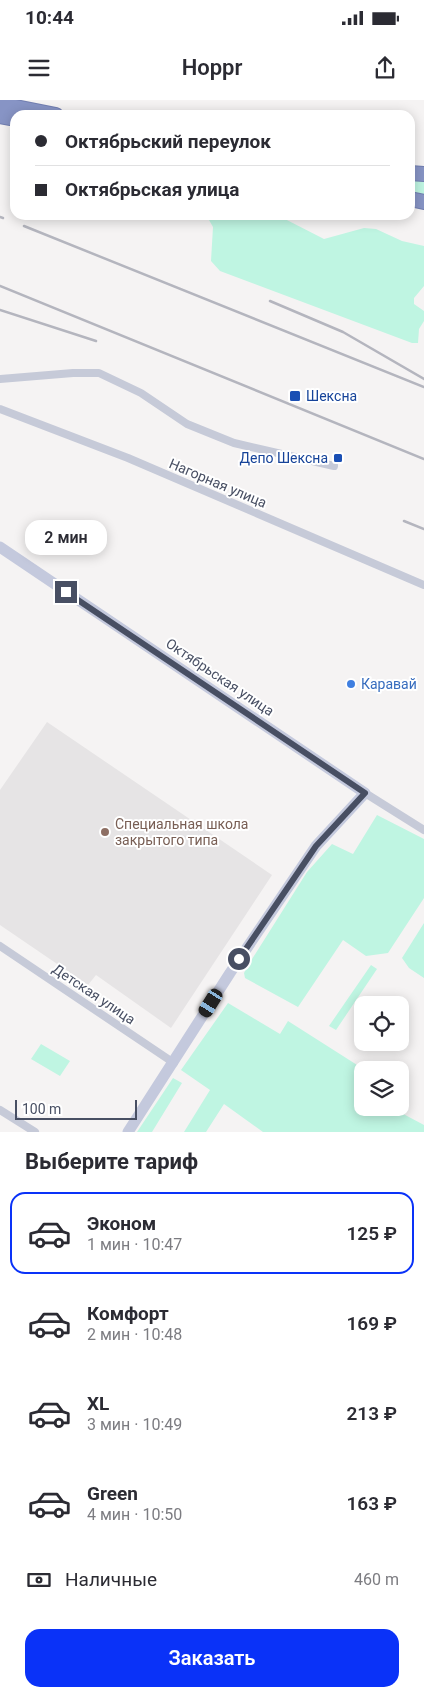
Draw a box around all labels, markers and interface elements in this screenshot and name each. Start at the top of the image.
text: 10:44 [25,6,74,29]
icon: menu [25,54,53,82]
icon: share [371,54,399,82]
text: Hoppr [182,55,242,80]
text: Октябрьский переулок [65,130,271,153]
text: Октябрьская улица [65,178,240,201]
place label: Шексна [306,388,357,404]
marker: Шексна [288,389,302,403]
place label: Депо Шексна [239,450,328,466]
marker: Депо Шексна [332,452,344,464]
street label: Нагорная улица [167,455,269,511]
callout: 2 мин [25,520,107,554]
text: 2 мин [44,528,88,547]
route end [55,581,77,603]
street label: Октябрьская улица [163,635,277,719]
place label: Каравай [361,676,417,692]
marker: Каравай [345,678,357,690]
place label: Специальная школа закрытого типа [115,816,249,848]
marker: Специальная школа закрытого типа [99,826,111,838]
route start [228,948,250,970]
street label: Детская улица [50,960,138,1028]
car [196,986,225,1020]
map controls [354,996,409,1116]
button: locate [354,996,409,1051]
button: layers [354,1061,409,1116]
scale bar [15,1097,138,1120]
text: 100 m [22,1101,61,1117]
text: Выберите тариф [25,1149,198,1174]
icon: car [27,1211,72,1256]
text: Эконом [87,1212,156,1235]
text: 125 ₽ [346,1222,397,1245]
text: 1 мин · 10:47 [87,1235,182,1254]
icon: car [27,1301,72,1346]
text: Комфорт [87,1302,169,1325]
text: 169 ₽ [346,1312,397,1335]
text: 2 мин · 10:48 [87,1325,182,1344]
icon: car [27,1391,72,1436]
text: XL [87,1392,109,1415]
text: 213 ₽ [346,1402,397,1425]
text: 3 мин · 10:49 [87,1415,182,1434]
icon: car [27,1481,72,1526]
text: Green [87,1482,138,1505]
text: 163 ₽ [346,1492,397,1515]
text: 4 мин · 10:50 [87,1505,182,1524]
icon: cash [25,1566,53,1594]
text: Наличные [65,1568,157,1591]
text: 460 m [354,1570,399,1589]
button: Заказать [25,1629,399,1687]

